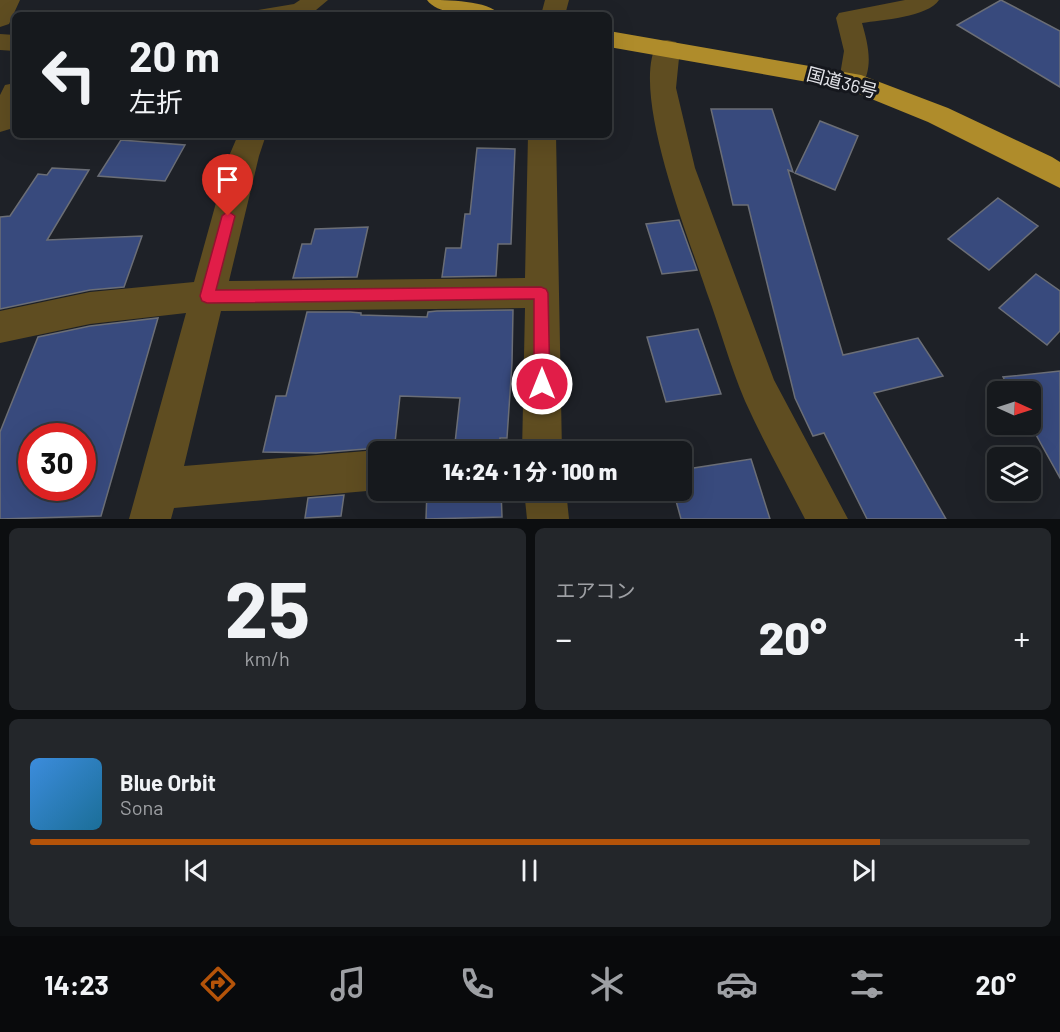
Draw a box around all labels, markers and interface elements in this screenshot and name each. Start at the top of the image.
text: 20 m [129,30,220,80]
icon: left [30,36,108,114]
street label: 国道36号 [804,62,880,102]
text: 左折 [129,85,183,117]
pin [202,154,253,216]
icon: arrive [211,163,244,196]
position arrow [510,352,574,416]
north arrow [987,381,1041,435]
map controls [987,381,1041,501]
speed limit sign: 30 [18,423,96,501]
button: layers [987,447,1041,501]
text: 14:24 · 1 分 · 100 m [443,458,617,484]
text: 25 [224,560,310,654]
text: エアコン [556,578,636,602]
text: 20° [759,610,827,664]
text: − [556,618,572,658]
text: + [1014,618,1030,658]
text: km/h [245,646,290,670]
text: Blue Orbit [120,769,216,795]
text: Sona [120,795,164,819]
icon: previous [180,854,213,887]
icon: pause [513,854,546,887]
icon: next [847,854,880,887]
icon: directions [197,963,239,1005]
icon: music [327,963,369,1005]
icon: phone [456,963,498,1005]
icon: climate [586,963,628,1005]
icon: car [716,963,758,1005]
icon: filters [846,963,888,1005]
text: 14:23 [44,968,109,1000]
text: 20° [975,968,1016,1000]

